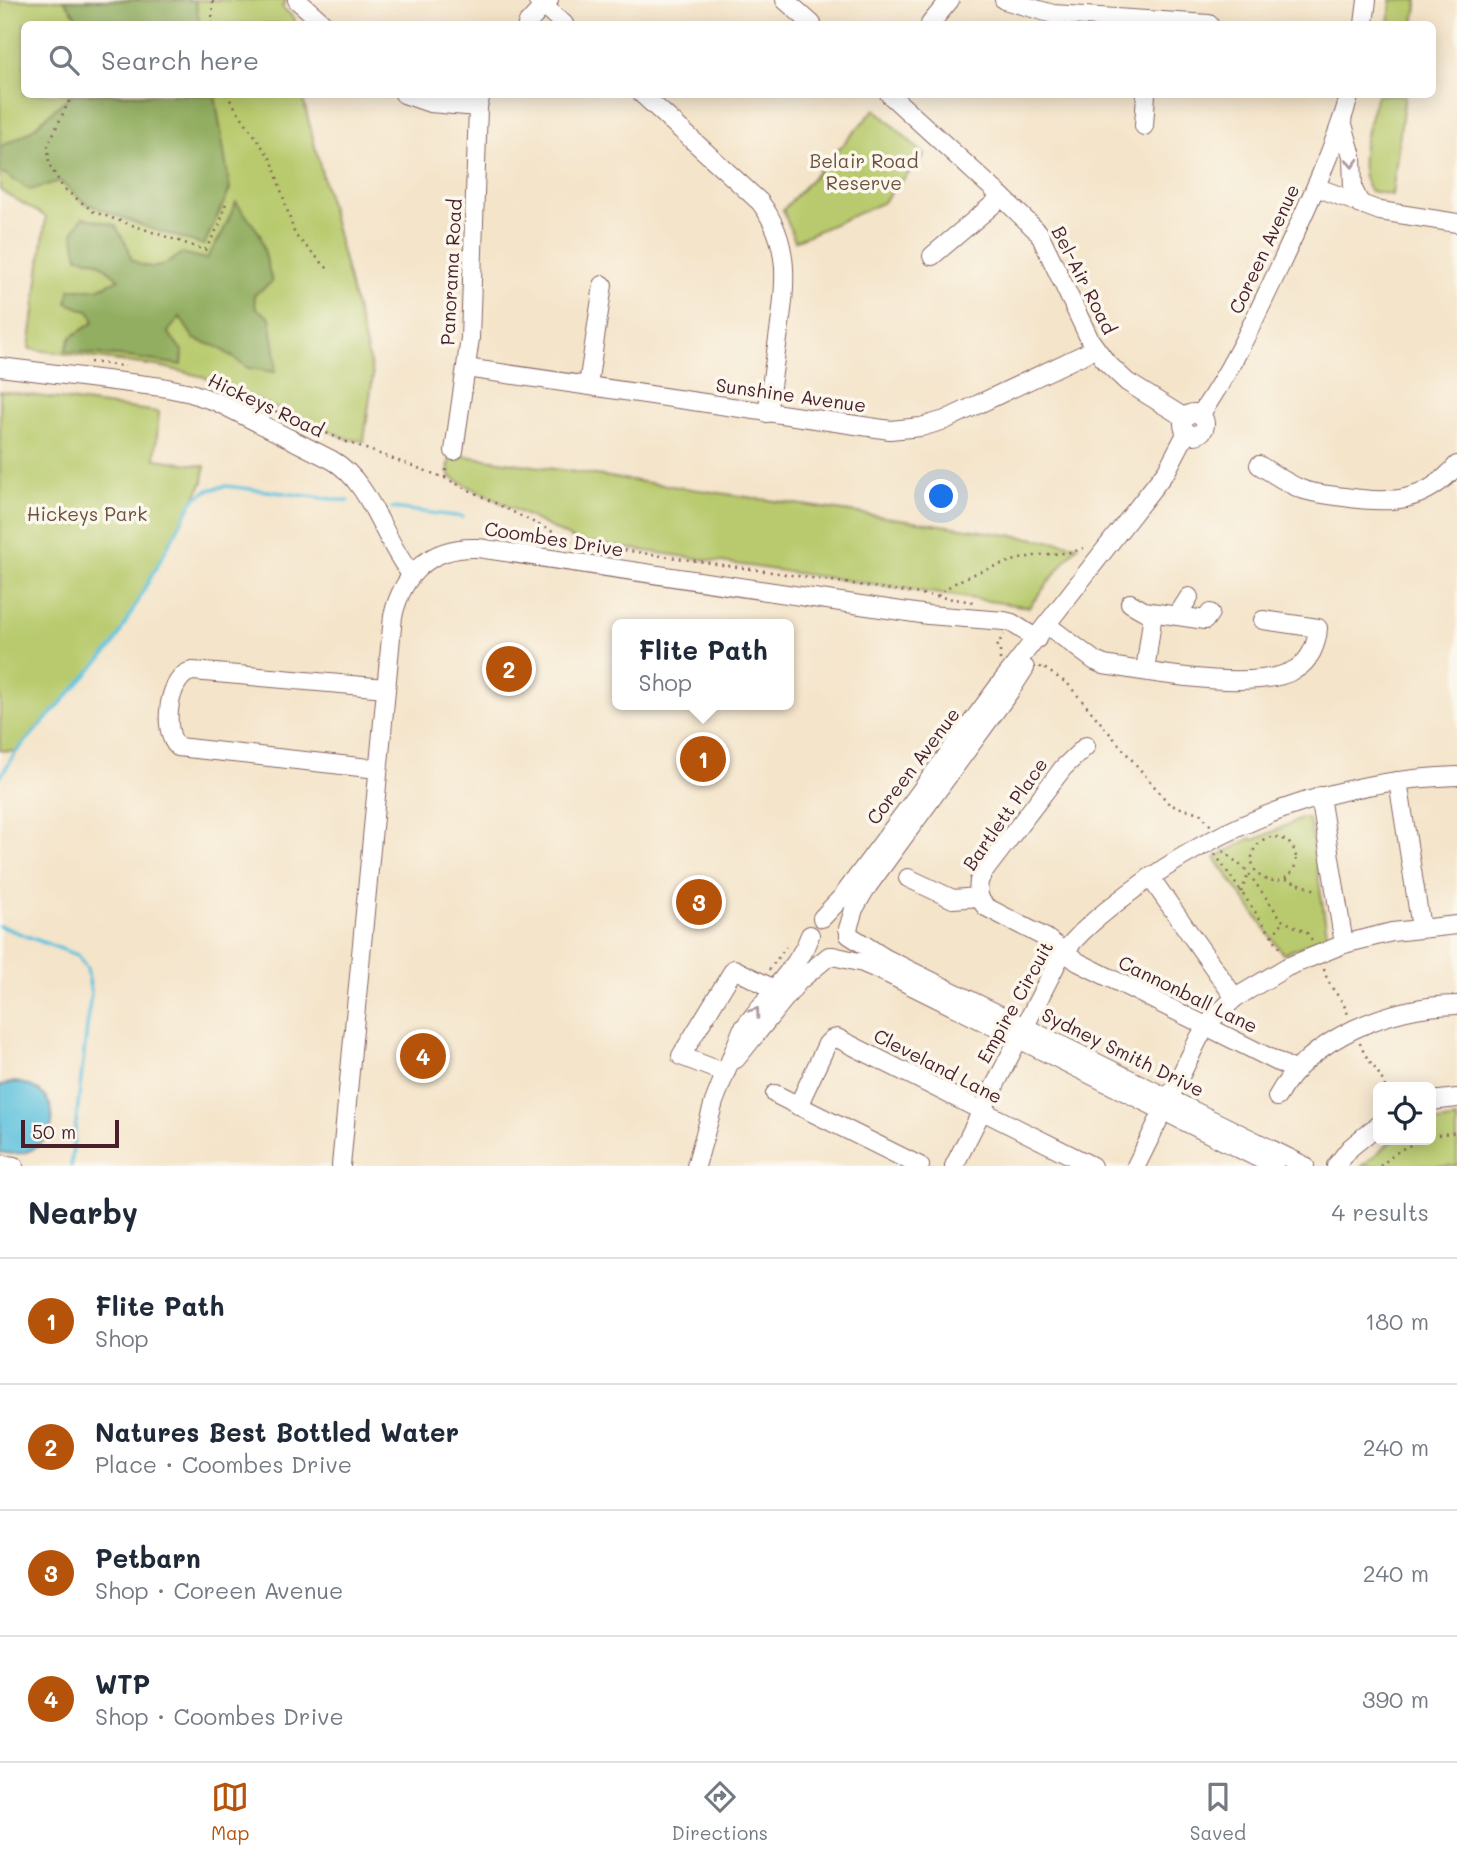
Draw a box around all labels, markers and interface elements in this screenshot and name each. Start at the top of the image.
search box [21,21,1436,98]
icon: search [45,41,83,79]
text: Search here [101,43,259,77]
park label: Belair Road Reserve [810,148,918,195]
one-way arrow [1344,158,1359,169]
street label: Coreen Avenue [1223,180,1305,318]
street label: Panorama Road [434,198,467,346]
street label: Bel-Air Road [1046,221,1122,338]
street label: Hickeys Road [204,367,328,442]
street label: Sunshine Avenue [714,372,868,417]
your location [924,479,958,513]
park label: Hickeys Park [27,501,147,526]
street label: Coombes Drive [483,515,625,562]
popup [612,619,794,710]
text: Flite Path [638,633,768,667]
pin: 2 [486,643,532,695]
text: Shop [638,667,692,697]
street label: Coreen Avenue [860,702,965,829]
pin: 1 [680,733,726,785]
street label: Bartlett Place [956,752,1053,875]
pin: 3 [676,876,722,928]
street label: Empire Circuit [971,936,1058,1067]
street label: Cannonball Lane [1114,949,1262,1038]
street label: Sydney Smith Drive [1038,1001,1209,1102]
one-way arrow [747,1007,759,1020]
street label: Cleveland Lane [870,1022,1007,1109]
pin: 4 [400,1030,446,1082]
map controls [1373,1082,1436,1145]
button: locate [1373,1082,1436,1145]
scale bar [21,1117,119,1149]
text: 50 m [32,1119,76,1144]
text: Nearby [28,1192,138,1232]
text: 4 results [1332,1197,1429,1227]
text: Flite Path [95,1289,224,1323]
text: 1 [46,1306,56,1336]
text: 180 m [1365,1306,1429,1336]
text: Shop [95,1323,149,1353]
text: Natures Best Bottled Water [95,1415,459,1449]
text: 2 [45,1432,57,1462]
text: 240 m [1363,1432,1429,1462]
text: Place · Coombes Drive [95,1449,352,1479]
text: Petbarn [95,1541,201,1575]
text: 3 [44,1558,58,1588]
text: 240 m [1363,1558,1429,1588]
text: Shop · Coreen Avenue [95,1575,343,1605]
text: WTP [95,1667,150,1701]
text: 4 [44,1684,58,1714]
text: 390 m [1362,1684,1429,1714]
text: Shop · Coombes Drive [95,1701,344,1731]
tab: Map [211,1778,250,1845]
tab: Directions [671,1778,768,1845]
tab: Saved [1190,1778,1246,1845]

